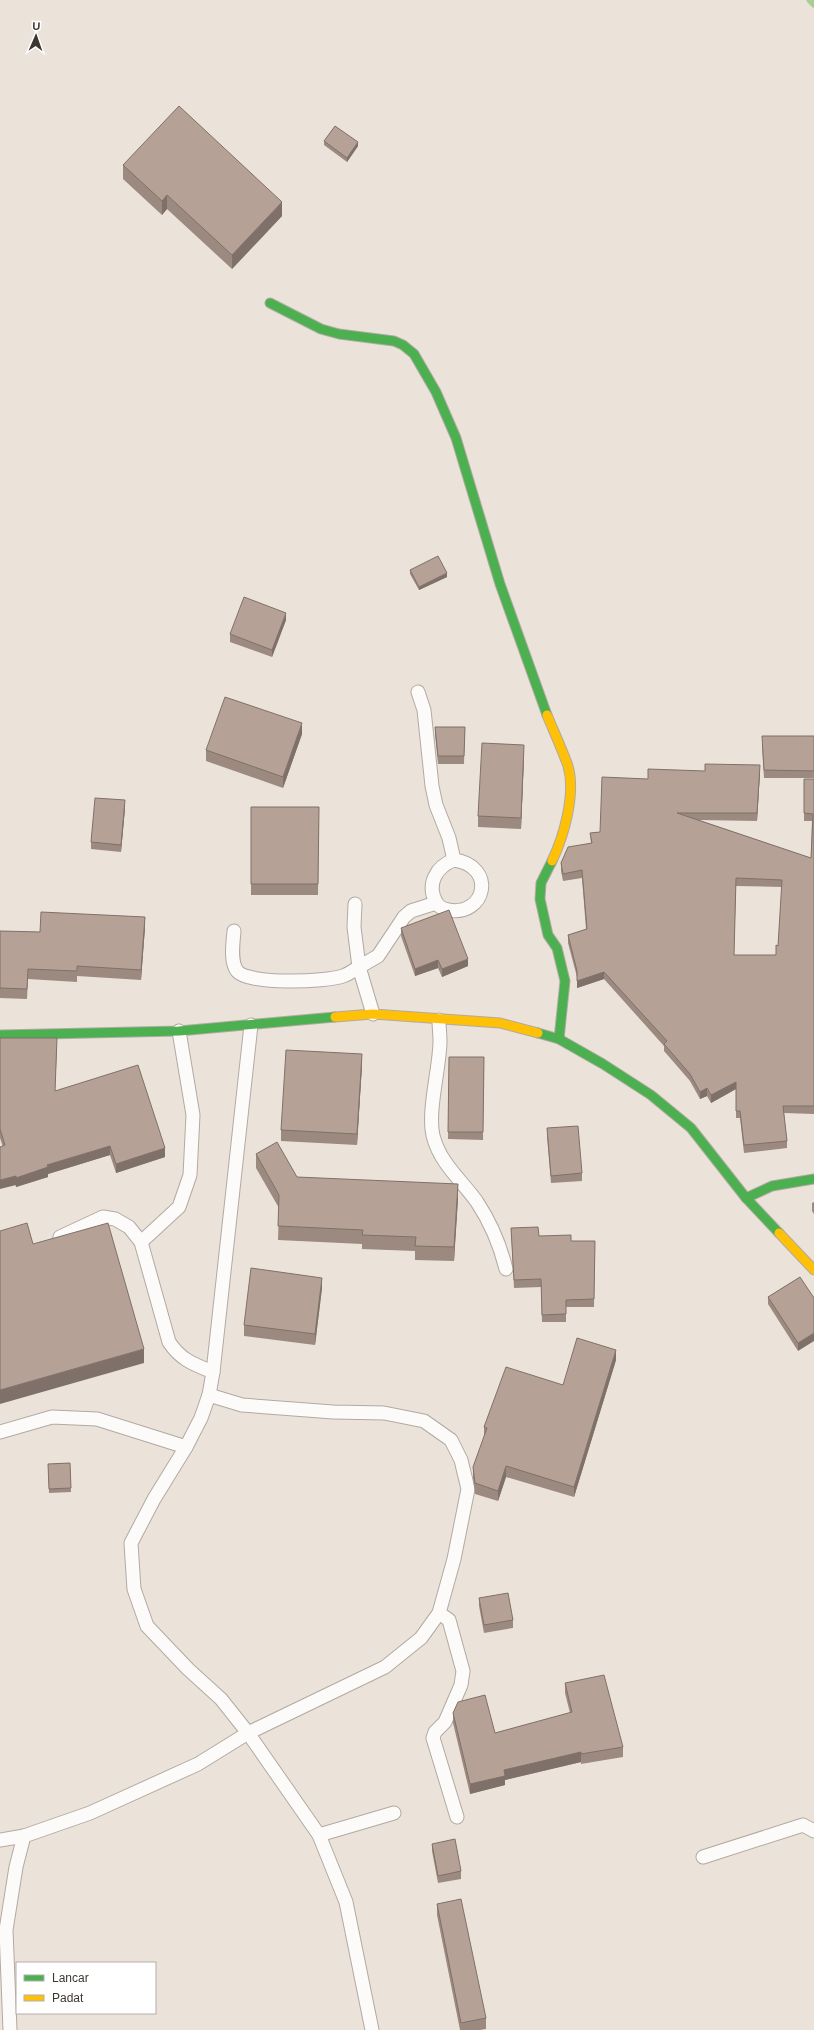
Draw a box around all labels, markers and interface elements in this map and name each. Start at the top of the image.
north arrow [16,16,56,56]
text: U [32,20,41,32]
legend [16,1962,156,2014]
text: Lancar [52,1971,89,1985]
text: Padat [52,1991,84,2005]

